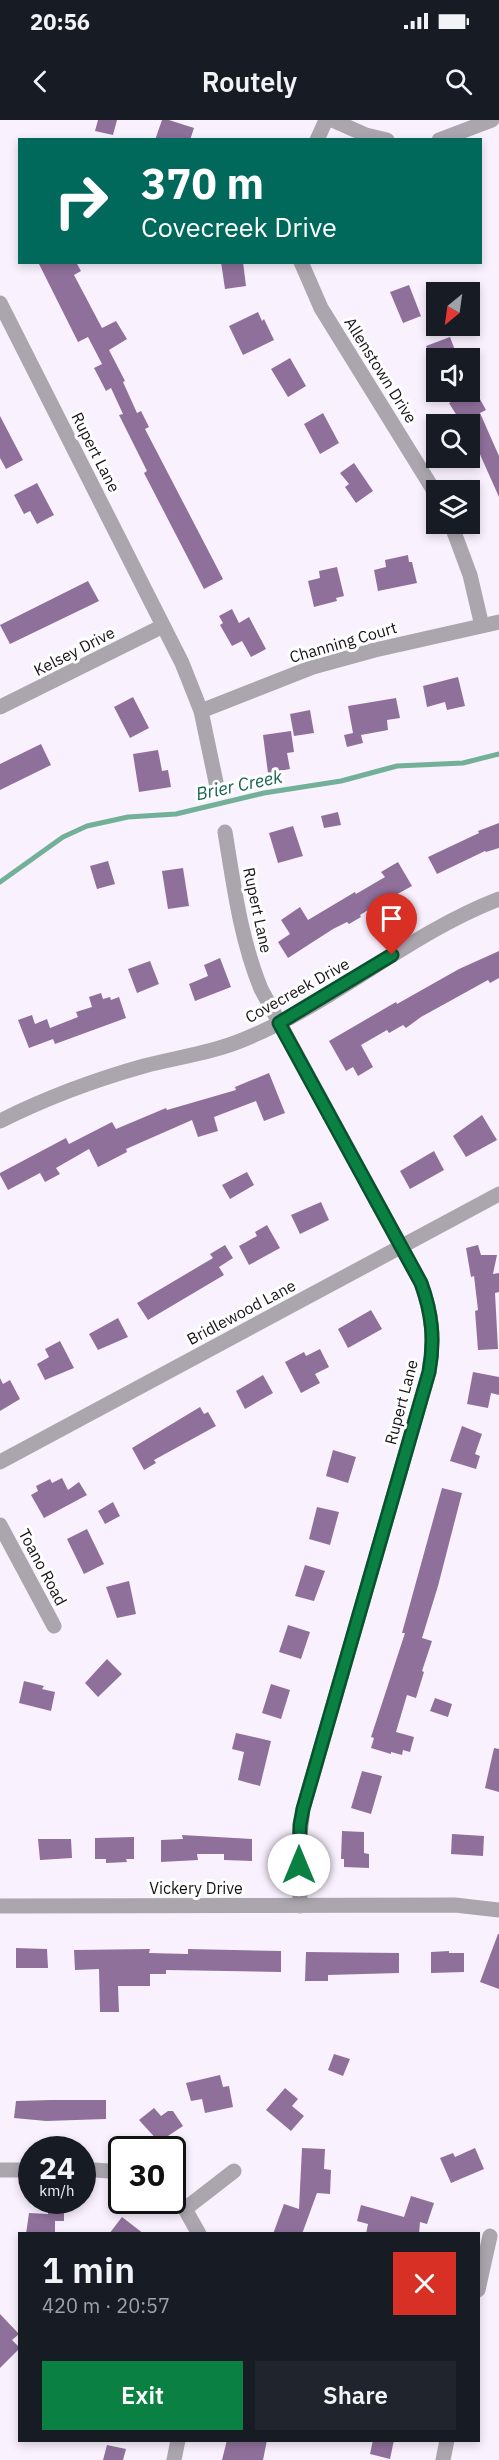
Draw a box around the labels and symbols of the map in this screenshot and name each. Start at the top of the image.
north arrow [426,282,480,336]
street label: Allenstown Drive [340,313,422,427]
street label: Rupert Lane [67,409,125,496]
street label: Channing Court [287,617,399,667]
street label: Kelsey Drive [30,622,118,680]
water label: Brier Creek [194,765,285,805]
street label: Rupert Lane [239,865,277,955]
pin [366,893,417,955]
street label: Covecreek Drive [241,953,353,1027]
street label: Bridlewood Lane [183,1275,299,1349]
street label: Rupert Lane [380,1357,422,1447]
street label: Toano Road [14,1525,72,1609]
position arrow [267,1833,331,1897]
street label: Vickery Drive [149,1878,243,1898]
speed limit sign: 30 [108,2136,186,2214]

